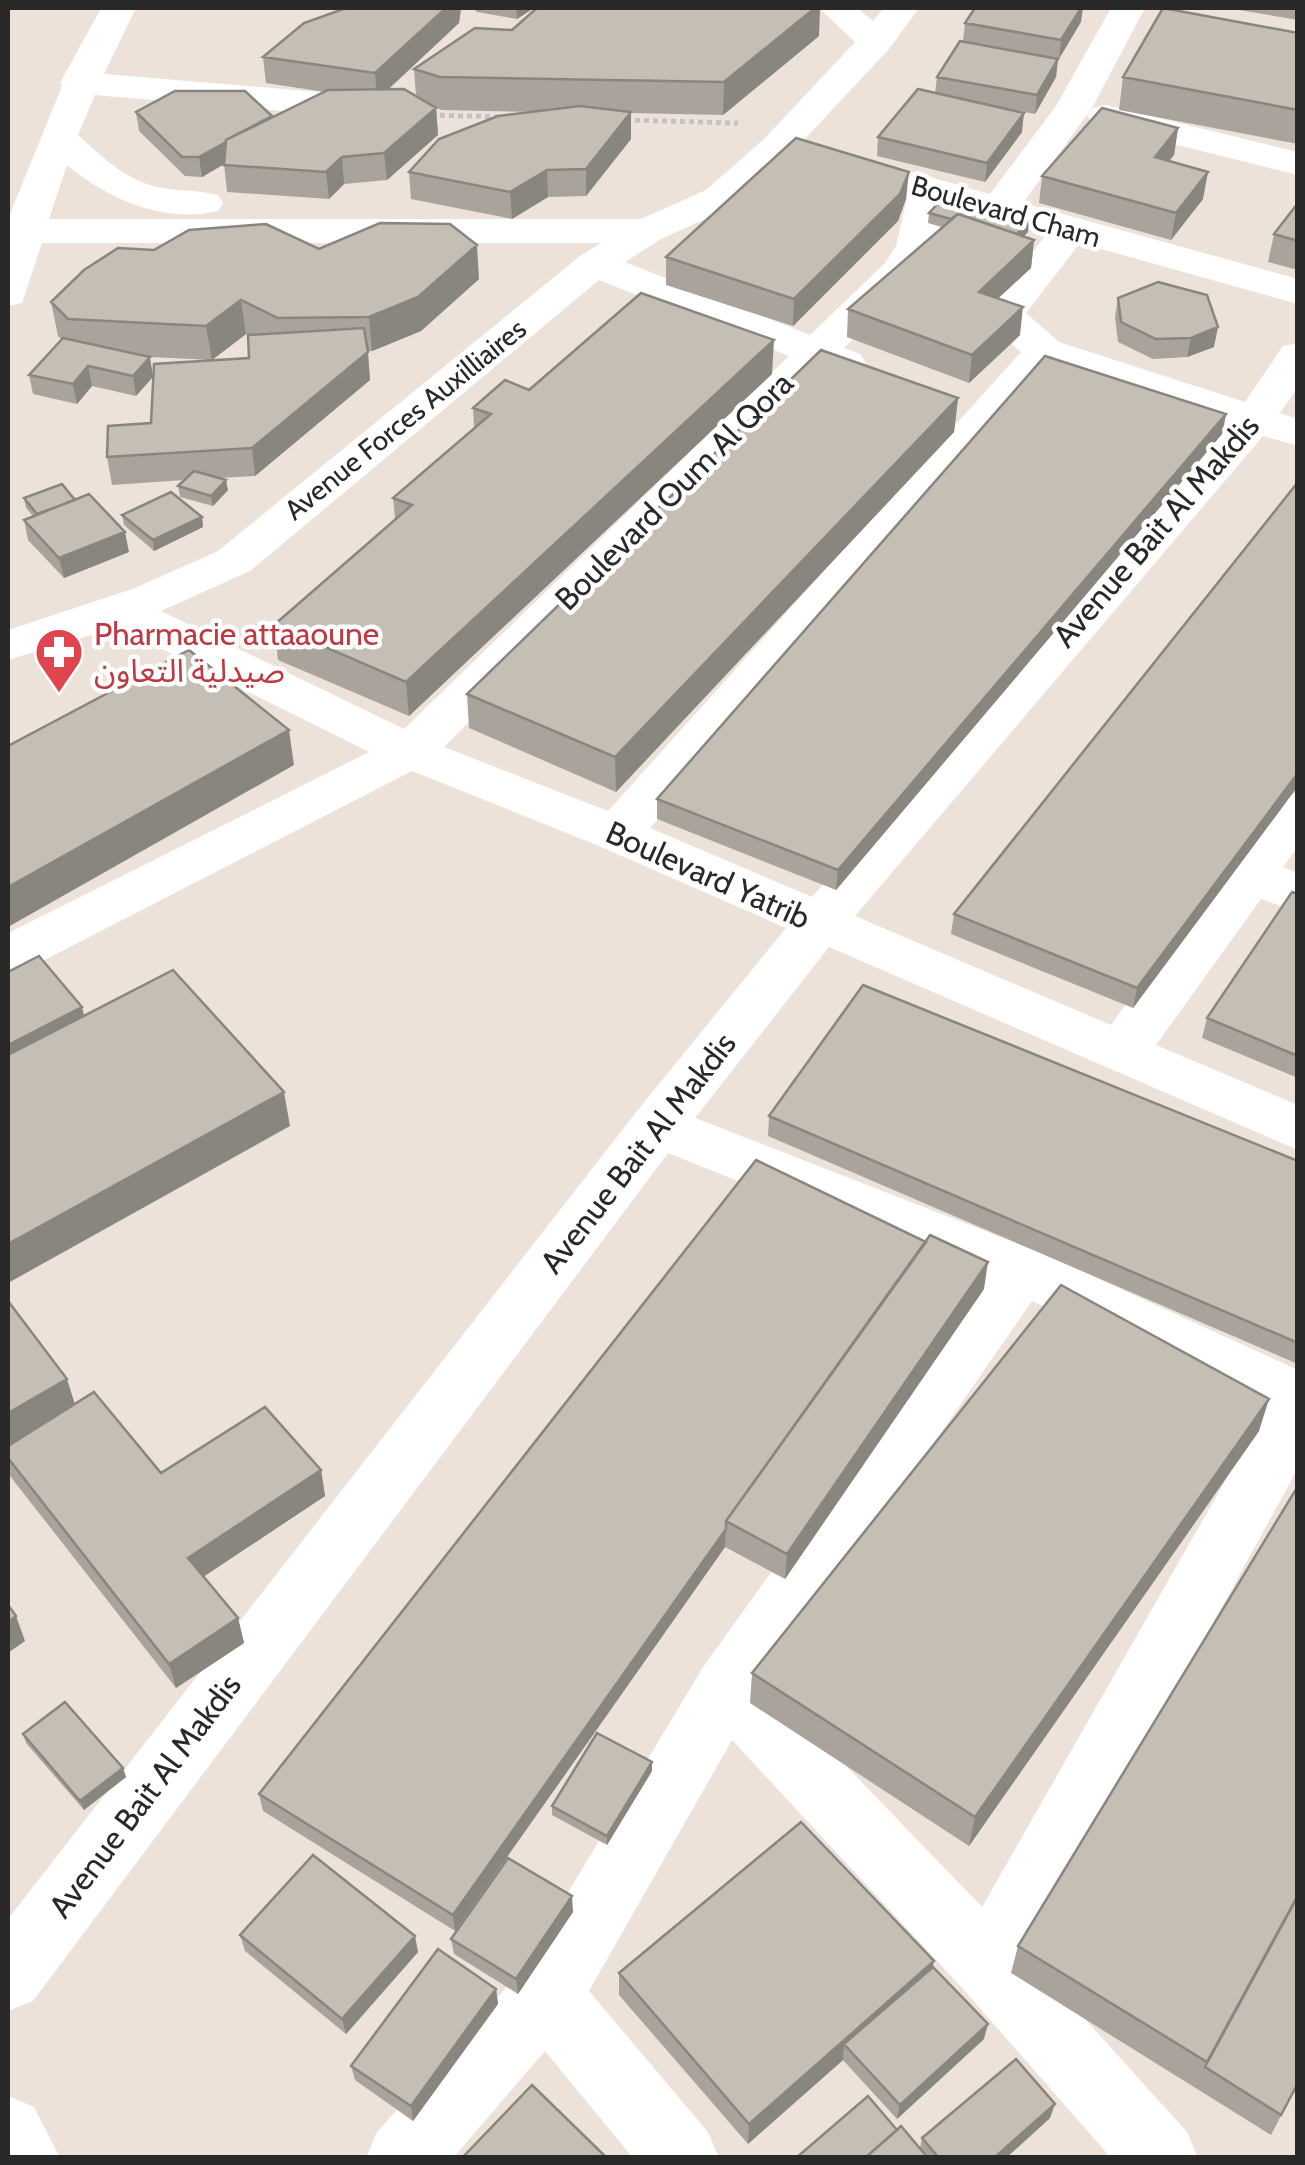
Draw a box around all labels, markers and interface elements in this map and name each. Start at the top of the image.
street label: Boulevard Cham [907,168,1105,254]
street label: Avenue Forces Auxilliaires [277,311,533,527]
street label: Boulevard Oum Al Qora [546,363,801,618]
street label: Avenue Bait Al Makdis [1044,407,1267,655]
place label: Pharmacie attaaoune صيدلية التعاون [94,614,379,690]
pharmacy icon: Pharmacie attaaoune صيدلية التعاون [33,626,85,694]
street label: Boulevard Yatrib [600,812,816,937]
street label: Avenue Bait Al Makdis [532,1025,744,1281]
street label: Avenue Bait Al Makdis [40,1666,249,1925]

